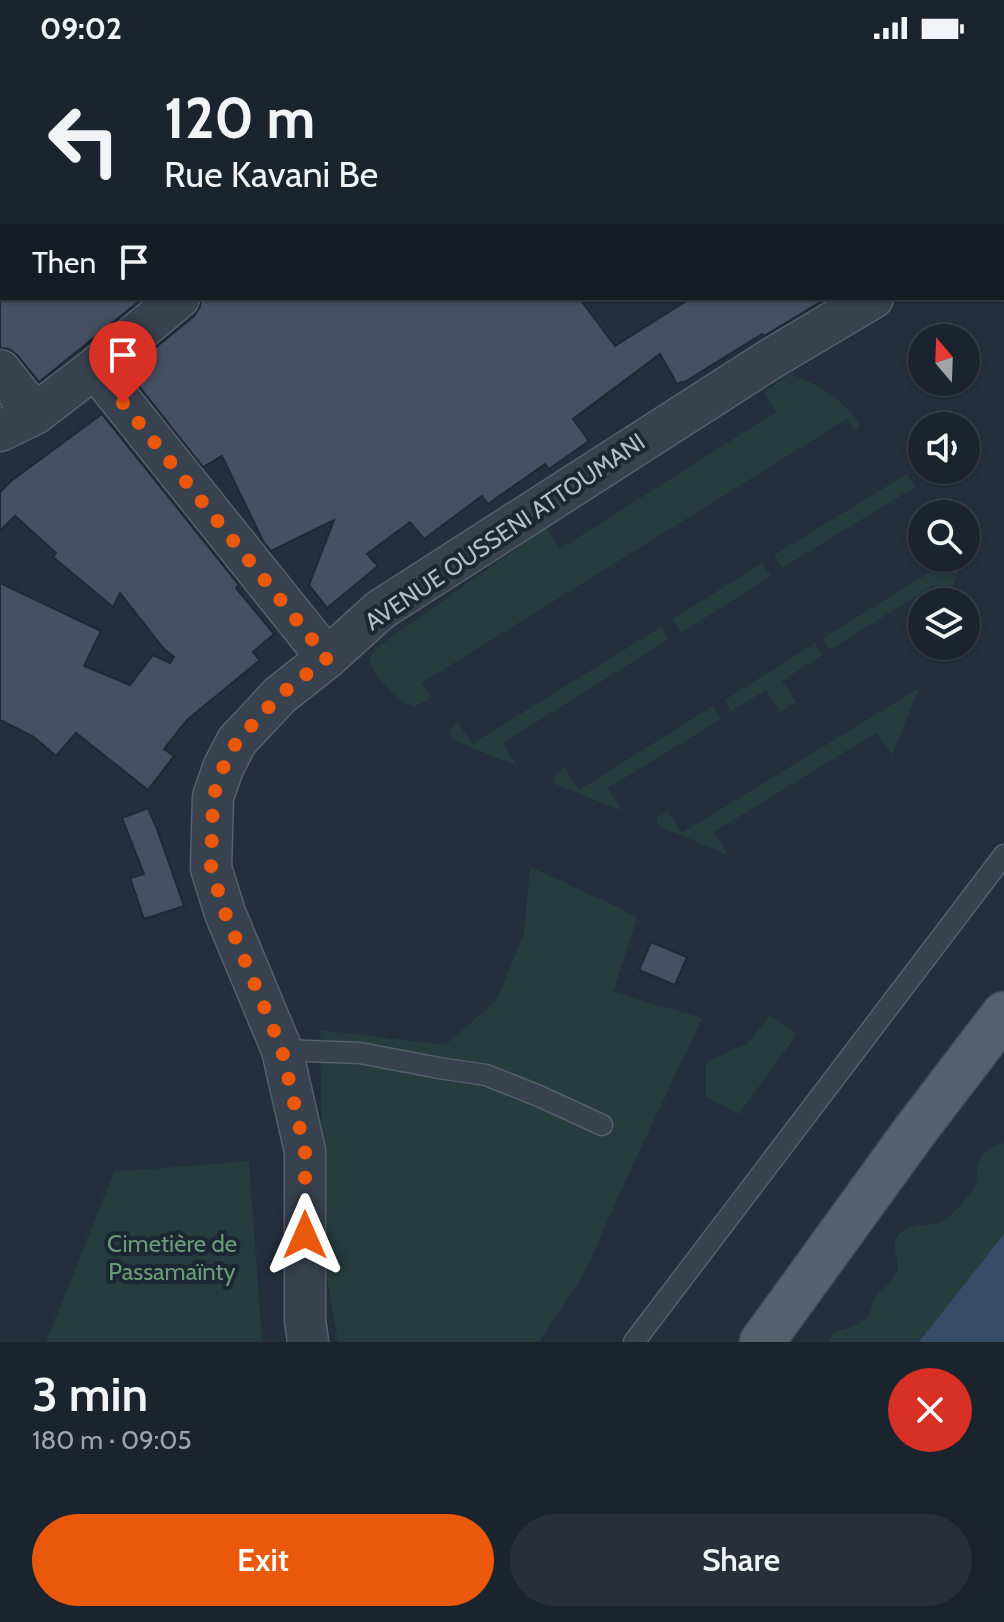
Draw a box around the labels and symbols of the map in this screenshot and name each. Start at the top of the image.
pin [89,321,157,403]
north arrow [908,324,980,396]
street label: AVENUE OUSSENI ATTOUMANI [359,427,650,636]
position arrow [263,1193,347,1277]
park label: Cimetière de Passamaïnty [107,1229,237,1286]

